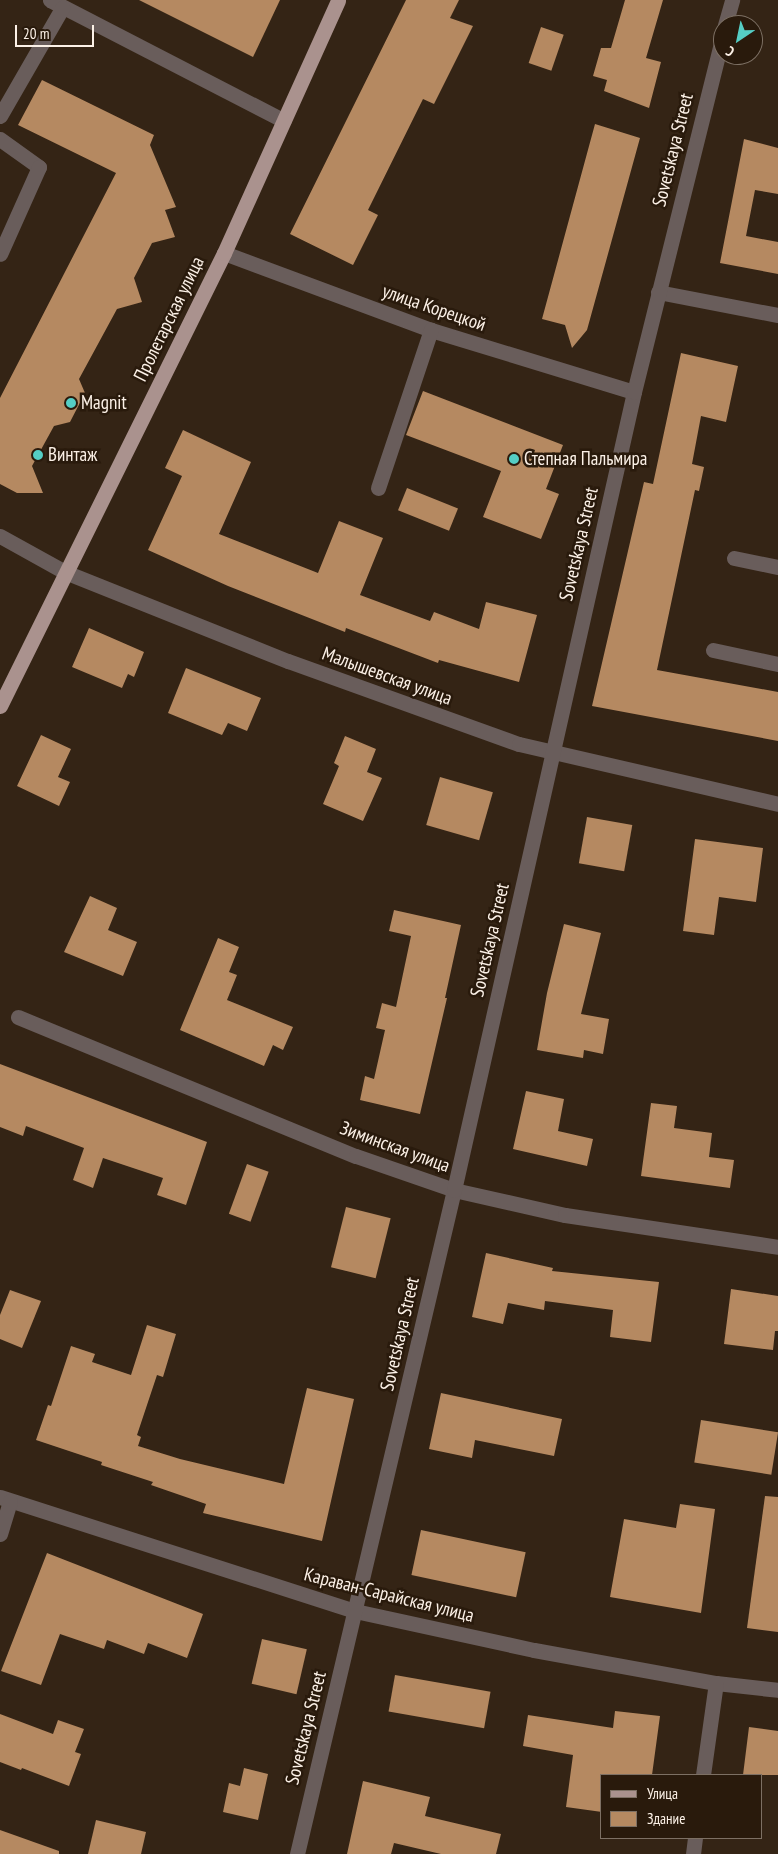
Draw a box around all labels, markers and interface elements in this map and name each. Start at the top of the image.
scale bar [18,15,96,47]
north arrow [713,15,763,65]
text: 20 m [23,24,49,43]
text: С [722,42,738,61]
street label: Sovetskaya Street [648,91,698,209]
street label: Пролетарская улица [129,253,209,385]
street label: улица Корецкой [379,280,489,336]
place label: Magnit [81,392,127,414]
marker: Magnit [65,397,77,409]
place label: Винтаж [48,444,97,466]
place label: Степная Пальмира [524,448,647,470]
marker: Винтаж [32,449,44,461]
marker: Степная Пальмира [508,453,520,465]
street label: Sovetskaya Street [555,485,603,603]
street label: Малышевская улица [319,642,455,710]
street label: Sovetskaya Street [466,881,514,999]
street label: Зиминская улица [337,1117,453,1177]
street label: Sovetskaya Street [376,1275,424,1393]
street label: Караван-Сарайская улица [302,1563,476,1627]
street label: Sovetskaya Street [281,1669,331,1787]
legend [600,1774,763,1839]
text: Улица [647,1784,678,1803]
text: Здание [647,1809,685,1828]

